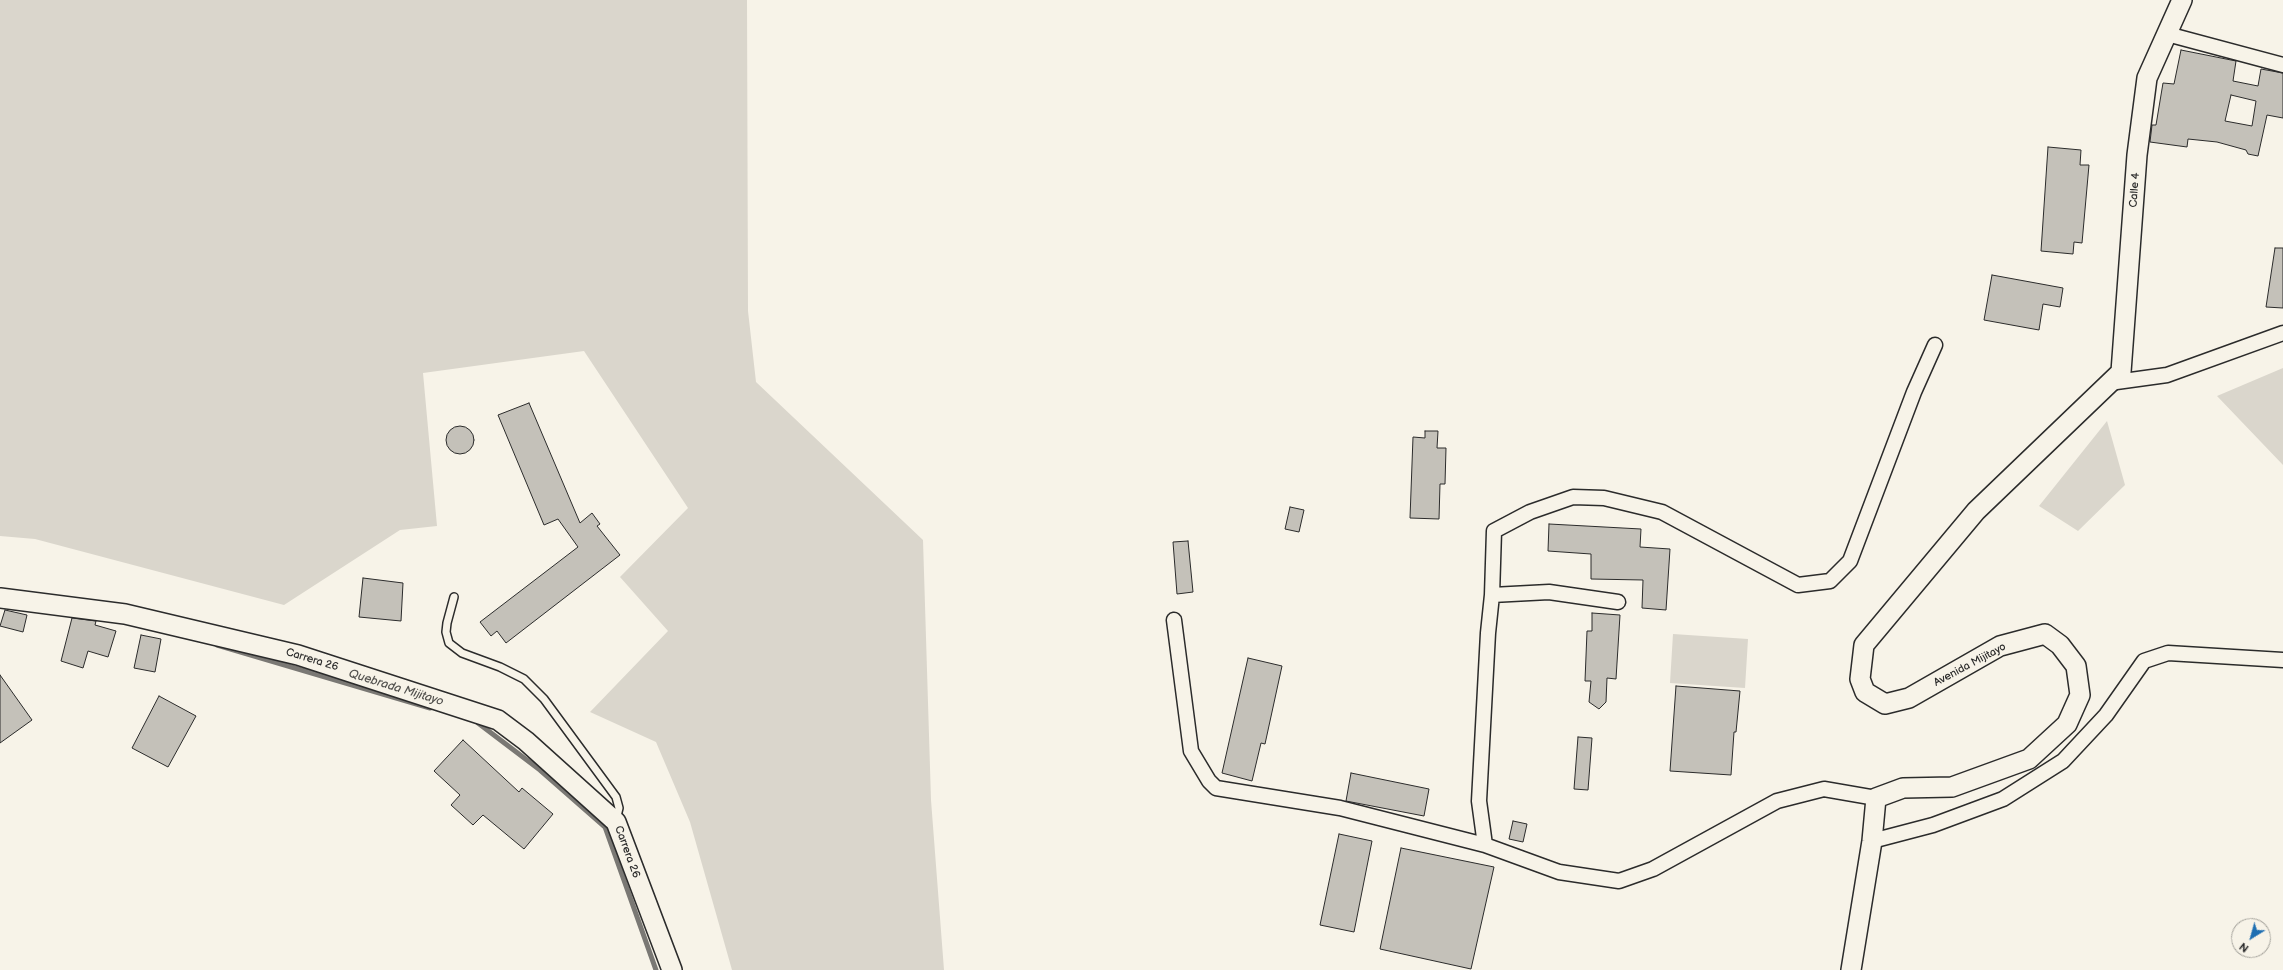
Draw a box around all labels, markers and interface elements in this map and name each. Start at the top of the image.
street label: Calle 4 [2127,172,2143,208]
street label: Avenida Mijitayo [1932,640,2008,690]
street label: Carrera 26 [284,646,340,674]
water label: Quebrada Mijitayo [347,667,445,709]
street label: Carrera 26 [611,824,643,880]
north arrow [2231,918,2271,958]
text: N [2237,940,2251,955]

